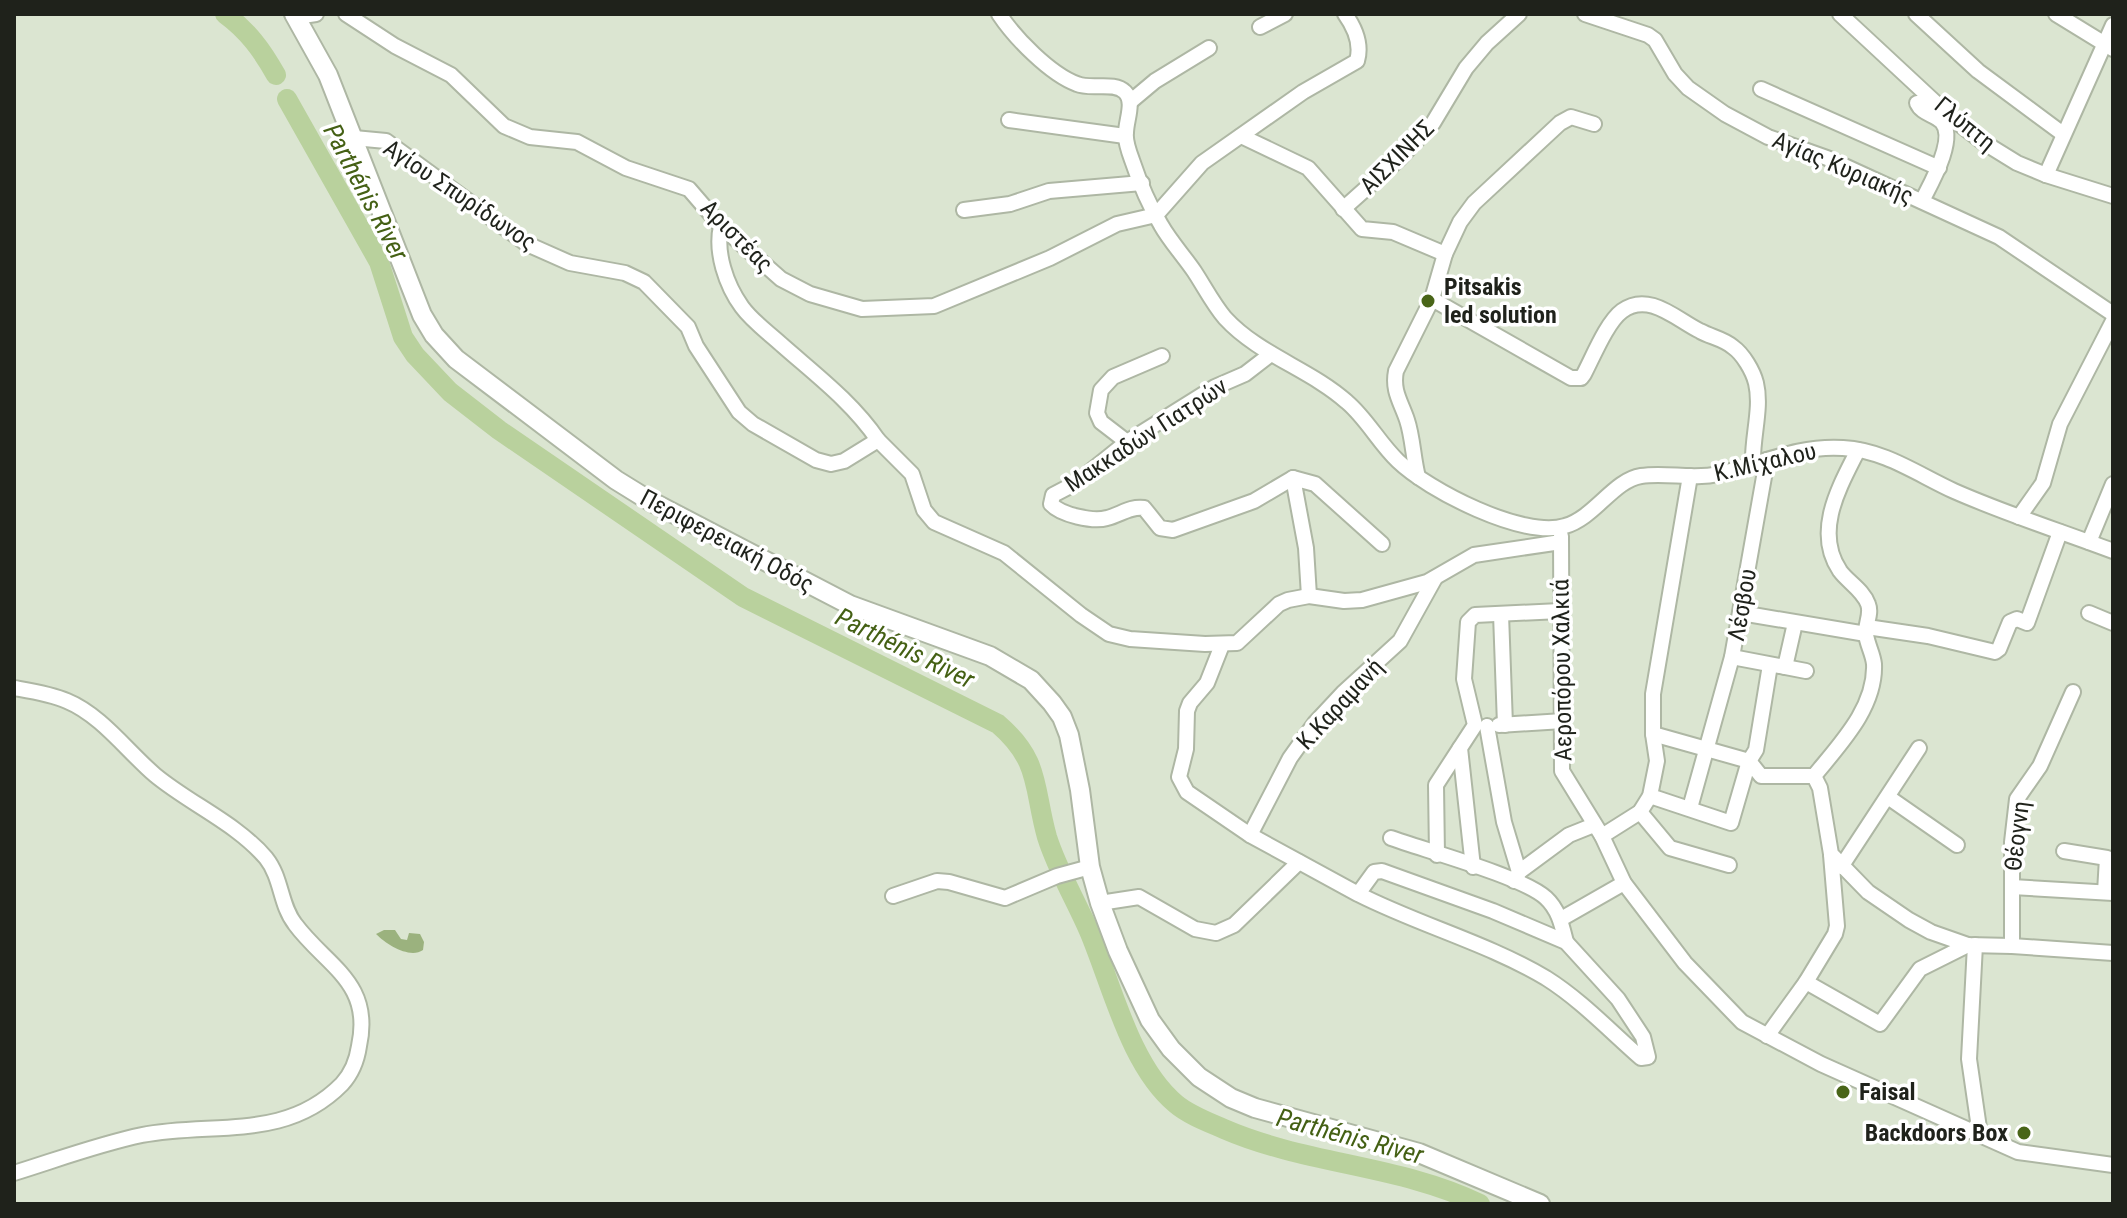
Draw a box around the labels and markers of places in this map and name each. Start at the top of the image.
place label: Pitsakis led solution [1444,273,1557,329]
marker: Pitsakis led solution [1419,292,1437,310]
place label: Faisal [1859,1078,1916,1106]
marker: Faisal [1834,1083,1852,1101]
place label: Backdoors Box [1865,1119,2008,1147]
marker: Backdoors Box [2015,1124,2033,1142]

